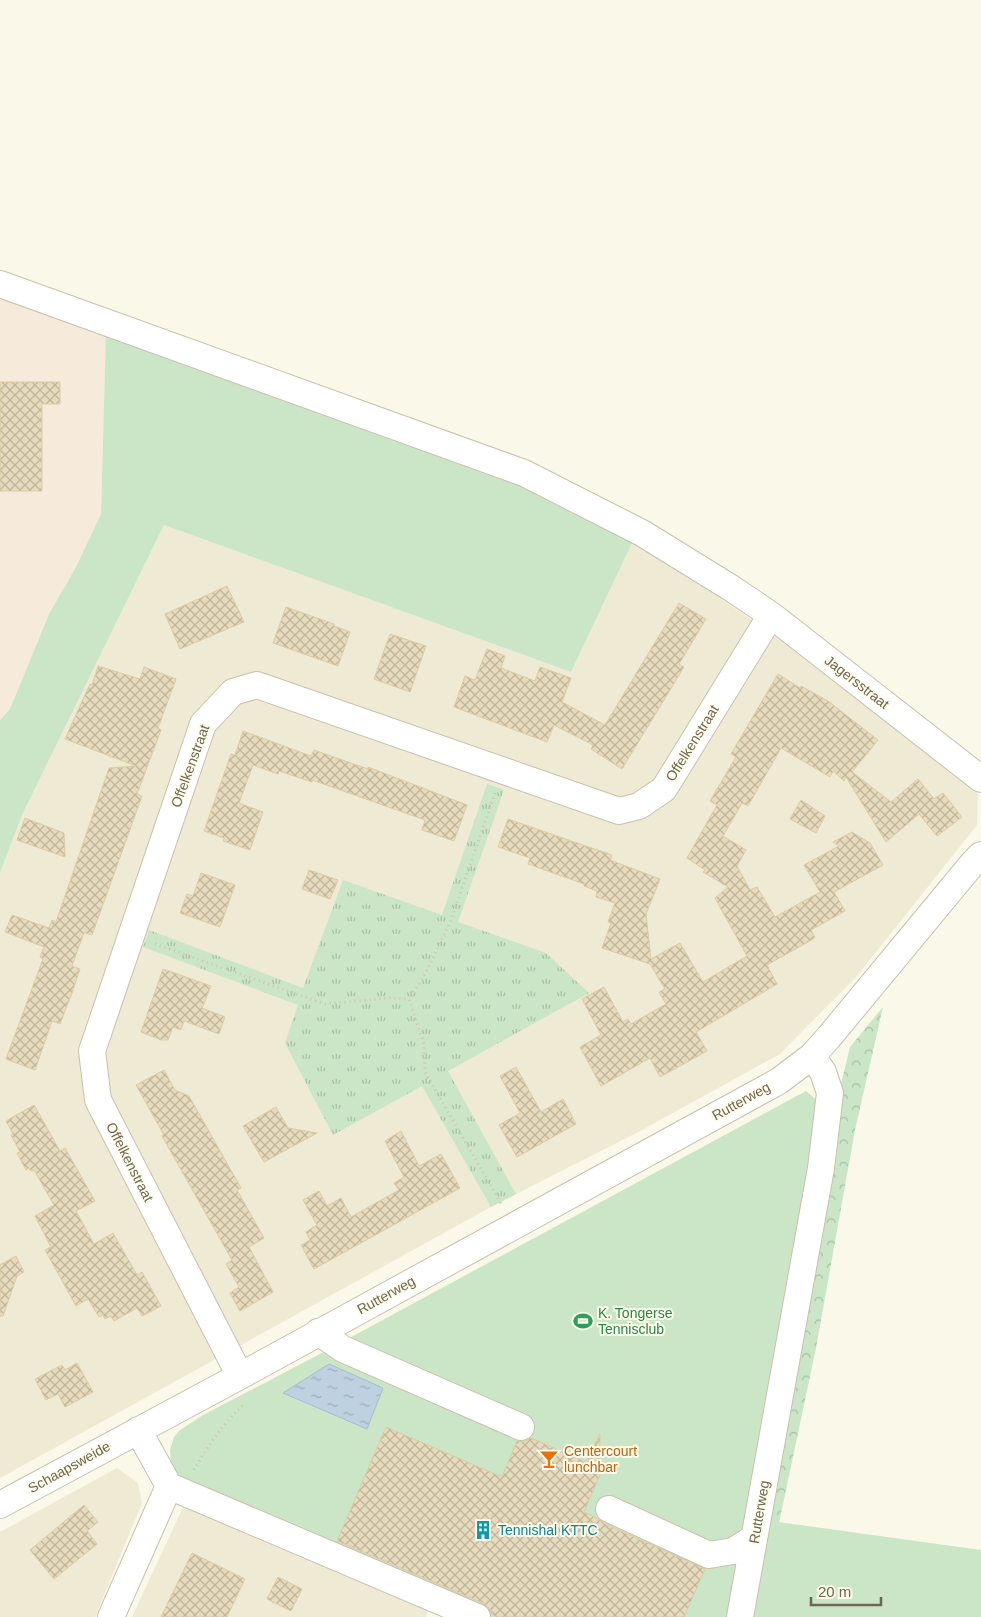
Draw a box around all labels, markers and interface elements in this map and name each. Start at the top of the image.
street label: Jagersstraat [822,652,892,712]
street label: Offelkenstraat [662,702,722,784]
street label: Offelkenstraat [168,722,212,810]
street label: Rutterweg [709,1079,773,1123]
street label: Offelkenstraat [103,1120,157,1204]
street label: Rutterweg [354,1273,418,1317]
place label: K. Tongerse Tennisclub [598,1305,673,1337]
sports icon: K. Tongerse Tennisclub [572,1310,594,1332]
street label: Schaapsweide [25,1438,113,1496]
place label: Centercourt lunchbar [564,1443,637,1475]
bar icon: Centercourt lunchbar [538,1448,560,1470]
street label: Rutterweg [746,1479,772,1545]
building icon: Tennishal KTTC [472,1519,494,1541]
place label: Tennishal KTTC [498,1522,598,1538]
scale bar [811,1574,881,1606]
text: 20 m [818,1583,851,1600]

